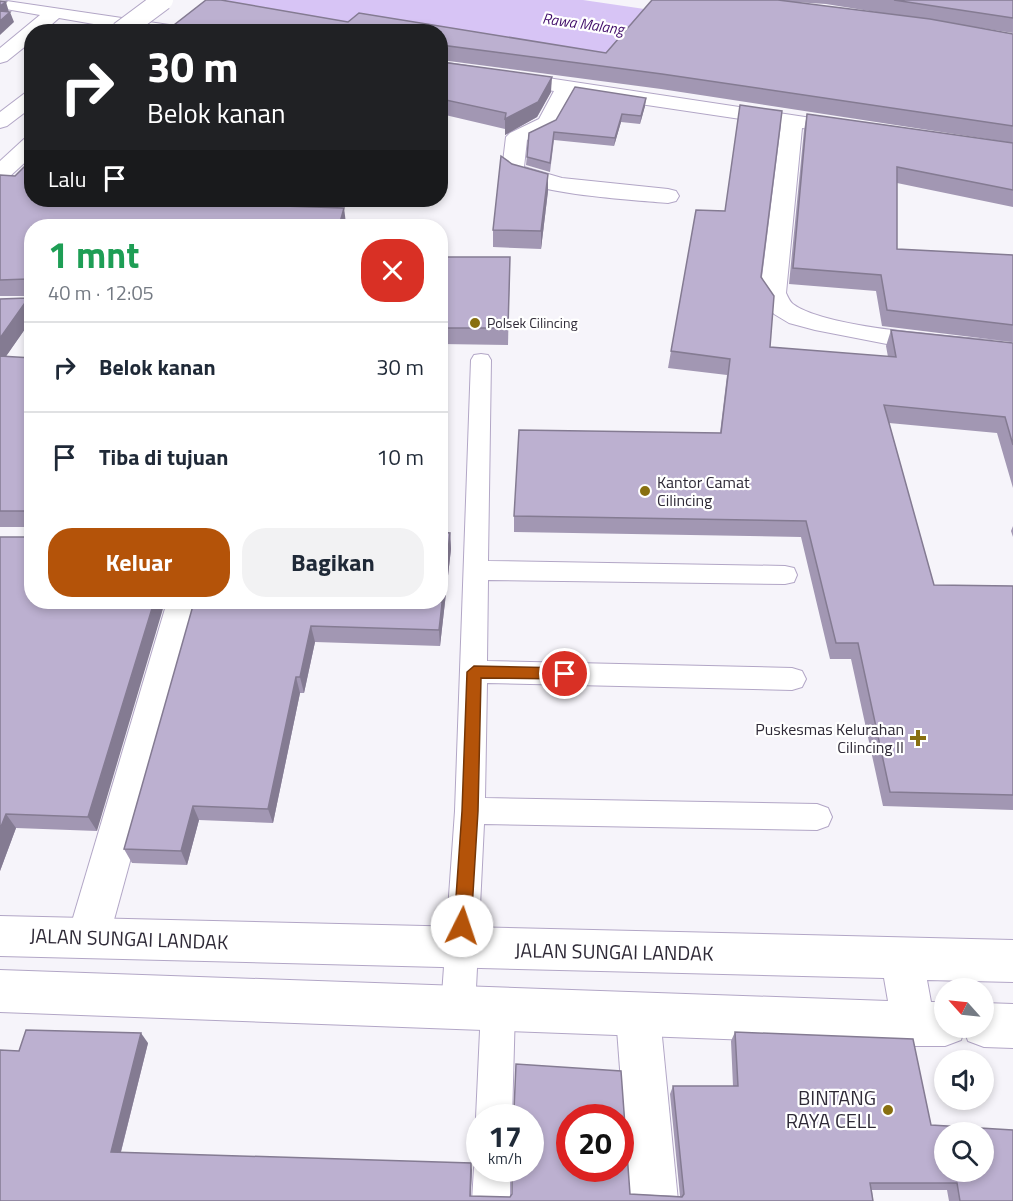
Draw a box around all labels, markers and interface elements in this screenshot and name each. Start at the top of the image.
water label: Rawa Malang [541,6,627,41]
text: 30 m [147,34,239,98]
icon: right [48,48,126,126]
text: Belok kanan [147,92,286,133]
text: Lalu [48,162,86,196]
icon: arrive [98,162,131,195]
text: 1 mnt [48,227,139,282]
button: close [361,239,424,302]
text: 40 m · 12:05 [48,277,154,308]
place label: Polsek Cilincing [487,312,578,333]
marker: Polsek Cilincing [468,316,482,330]
text: Belok kanan [99,350,216,384]
text: 30 m [376,350,424,384]
icon: right [48,351,81,384]
text: Tiba di tujuan [99,440,228,474]
text: 10 m [376,440,424,474]
icon: arrive [48,441,81,474]
place label: Kantor Camat Cilincing [657,470,750,512]
marker: Kantor Camat Cilincing [638,484,652,498]
button: Keluar [48,528,230,597]
button: Bagikan [242,528,424,597]
pin [539,648,590,699]
icon: arrive [548,657,581,690]
place label: Puskesmas Kelurahan Cilincing II [755,717,904,759]
marker: Puskesmas Kelurahan Cilincing II [909,729,927,747]
position arrow [430,894,494,958]
street label: JALAN SUNGAI LANDAK [29,920,230,957]
street label: JALAN SUNGAI LANDAK [514,934,714,969]
north arrow [934,978,994,1038]
map controls [934,978,994,1182]
button: sound [934,1050,994,1110]
place label: BINTANG RAYA CELL [786,1082,876,1136]
marker: BINTANG RAYA CELL [881,1103,895,1117]
speed limit sign: 20 [556,1104,634,1182]
text: 17 [488,1113,522,1159]
button: search [934,1122,994,1182]
text: km/h [488,1147,522,1170]

